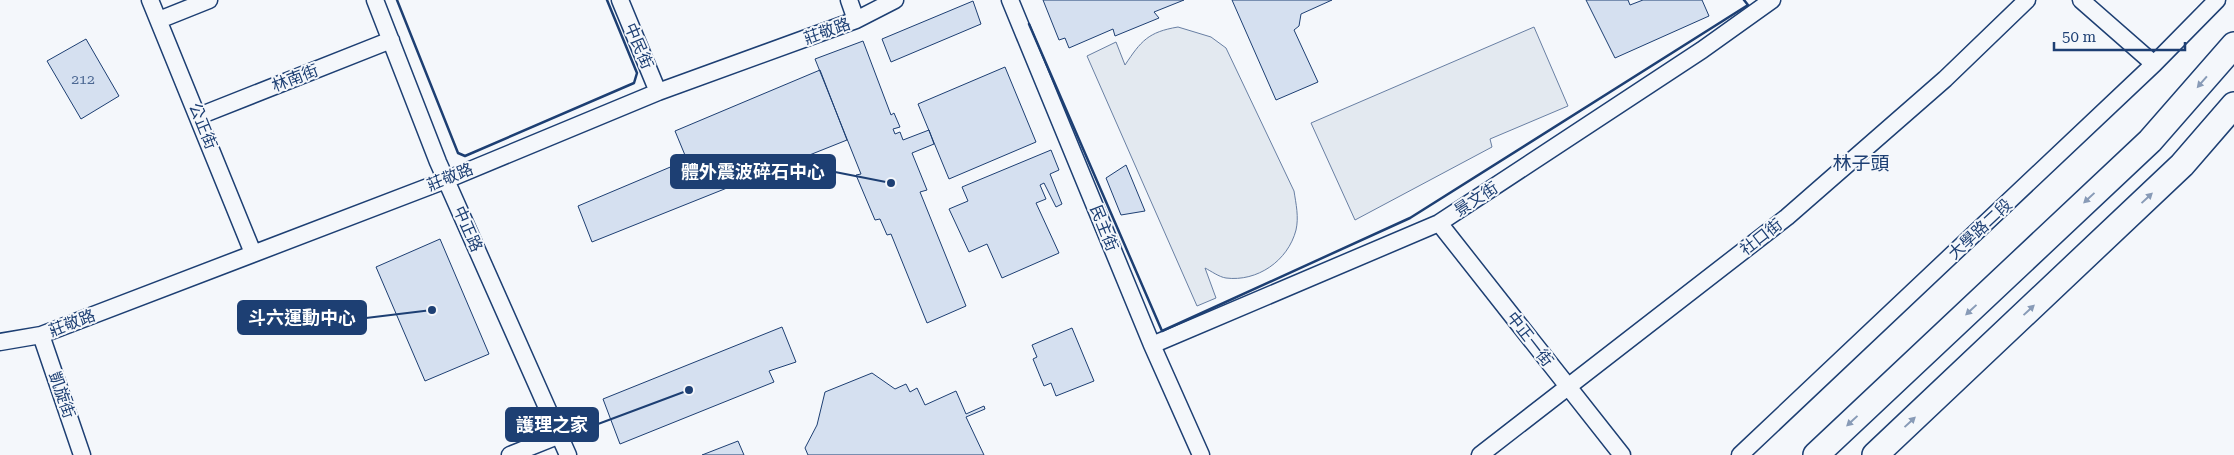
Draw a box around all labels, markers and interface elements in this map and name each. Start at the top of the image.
street label: 莊敬路 [801,14,853,48]
street label: 中民街 [621,20,657,72]
scale bar [2054,20,2185,52]
text: 50 m [2062,28,2097,46]
street label: 林南街 [269,61,321,95]
house number: 212 [71,71,95,87]
one-way arrow [2196,75,2208,87]
street label: 公正街 [185,100,221,152]
district label: 林子頭 [1832,152,1890,175]
callout: 體外震波碎石中心 [671,155,835,188]
street label: 莊敬路 [424,159,476,195]
text: 體外震波碎石中心 [681,161,825,182]
street label: 景文街 [1451,178,1501,220]
one-way arrow [2083,192,2095,204]
one-way arrow [2140,192,2152,204]
street label: 大學路二段 [1944,195,2016,263]
street label: 民主街 [1086,202,1122,254]
street label: 中正路 [450,203,486,255]
street label: 社口街 [1736,215,1786,259]
callout: 斗六運動中心 [238,301,366,334]
one-way arrow [1965,304,1977,316]
one-way arrow [2022,304,2034,316]
street label: 莊敬路 [46,306,98,340]
text: 斗六運動中心 [248,307,356,328]
street label: 中正一街 [1503,308,1557,370]
street label: 凱旋街 [45,369,79,421]
callout: 護理之家 [506,408,598,441]
text: 護理之家 [516,414,588,435]
one-way arrow [1847,415,1859,427]
one-way arrow [1904,416,1916,428]

